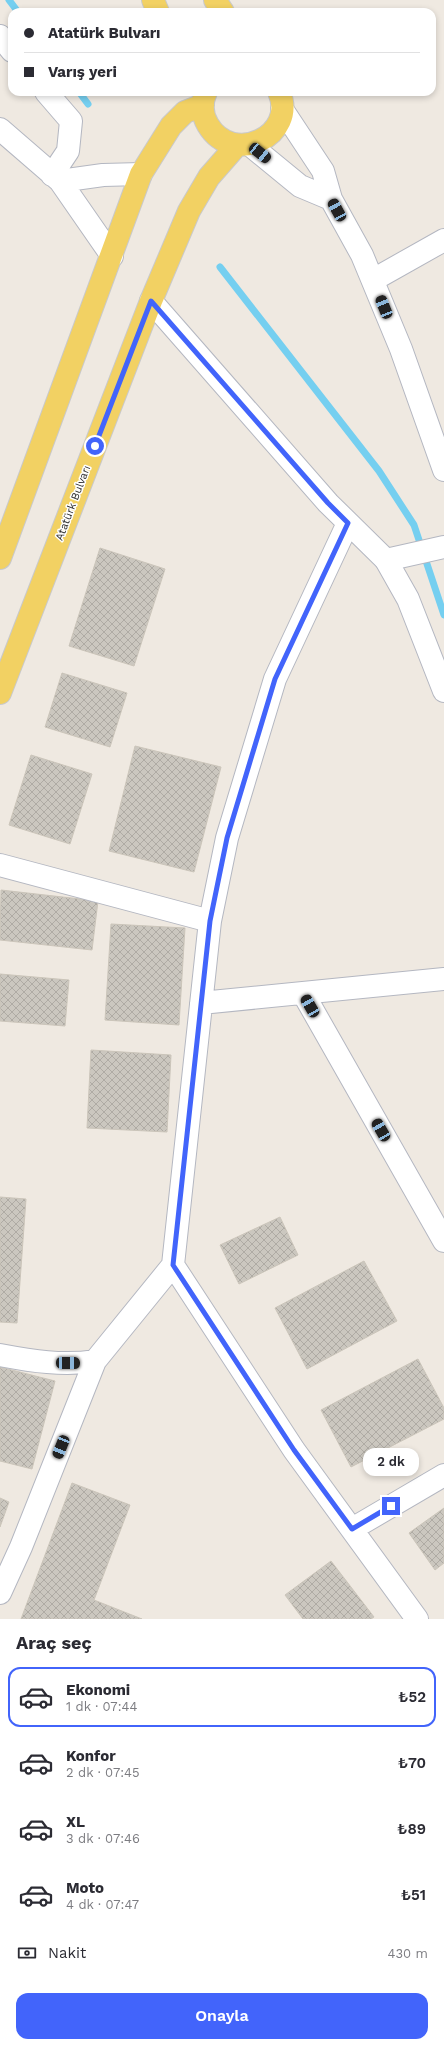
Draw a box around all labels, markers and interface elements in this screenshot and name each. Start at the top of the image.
text: Atatürk Bulvarı [48,24,160,42]
text: Varış yeri [48,63,117,81]
car [247,141,273,165]
car [326,197,348,223]
car [374,294,394,320]
route start [86,437,104,455]
street label: Atatürk Bulvarı [53,464,93,542]
car [299,993,321,1019]
car [370,1117,392,1143]
car [56,1357,80,1369]
car [51,1434,71,1460]
callout: 2 dk [363,1448,419,1476]
text: 2 dk [377,1454,405,1469]
route end [382,1497,400,1515]
text: Araç seç [16,1632,92,1653]
icon: car [18,1679,54,1715]
text: Ekonomi [66,1681,130,1699]
text: ₺52 [398,1688,426,1706]
text: 1 dk · 07:44 [66,1699,137,1714]
icon: car [18,1745,54,1781]
text: Konfor [66,1747,116,1765]
text: ₺70 [398,1754,426,1772]
text: 2 dk · 07:45 [66,1765,140,1780]
icon: car [18,1811,54,1847]
text: XL [66,1813,85,1831]
text: ₺89 [397,1820,426,1838]
text: 3 dk · 07:46 [66,1831,140,1846]
icon: car [18,1877,54,1913]
text: Moto [66,1879,104,1897]
text: ₺51 [401,1886,426,1904]
text: 4 dk · 07:47 [66,1897,139,1912]
icon: cash [16,1942,38,1964]
text: Nakit [48,1944,86,1962]
text: 430 m [388,1946,428,1961]
button: Onayla [16,1993,428,2039]

